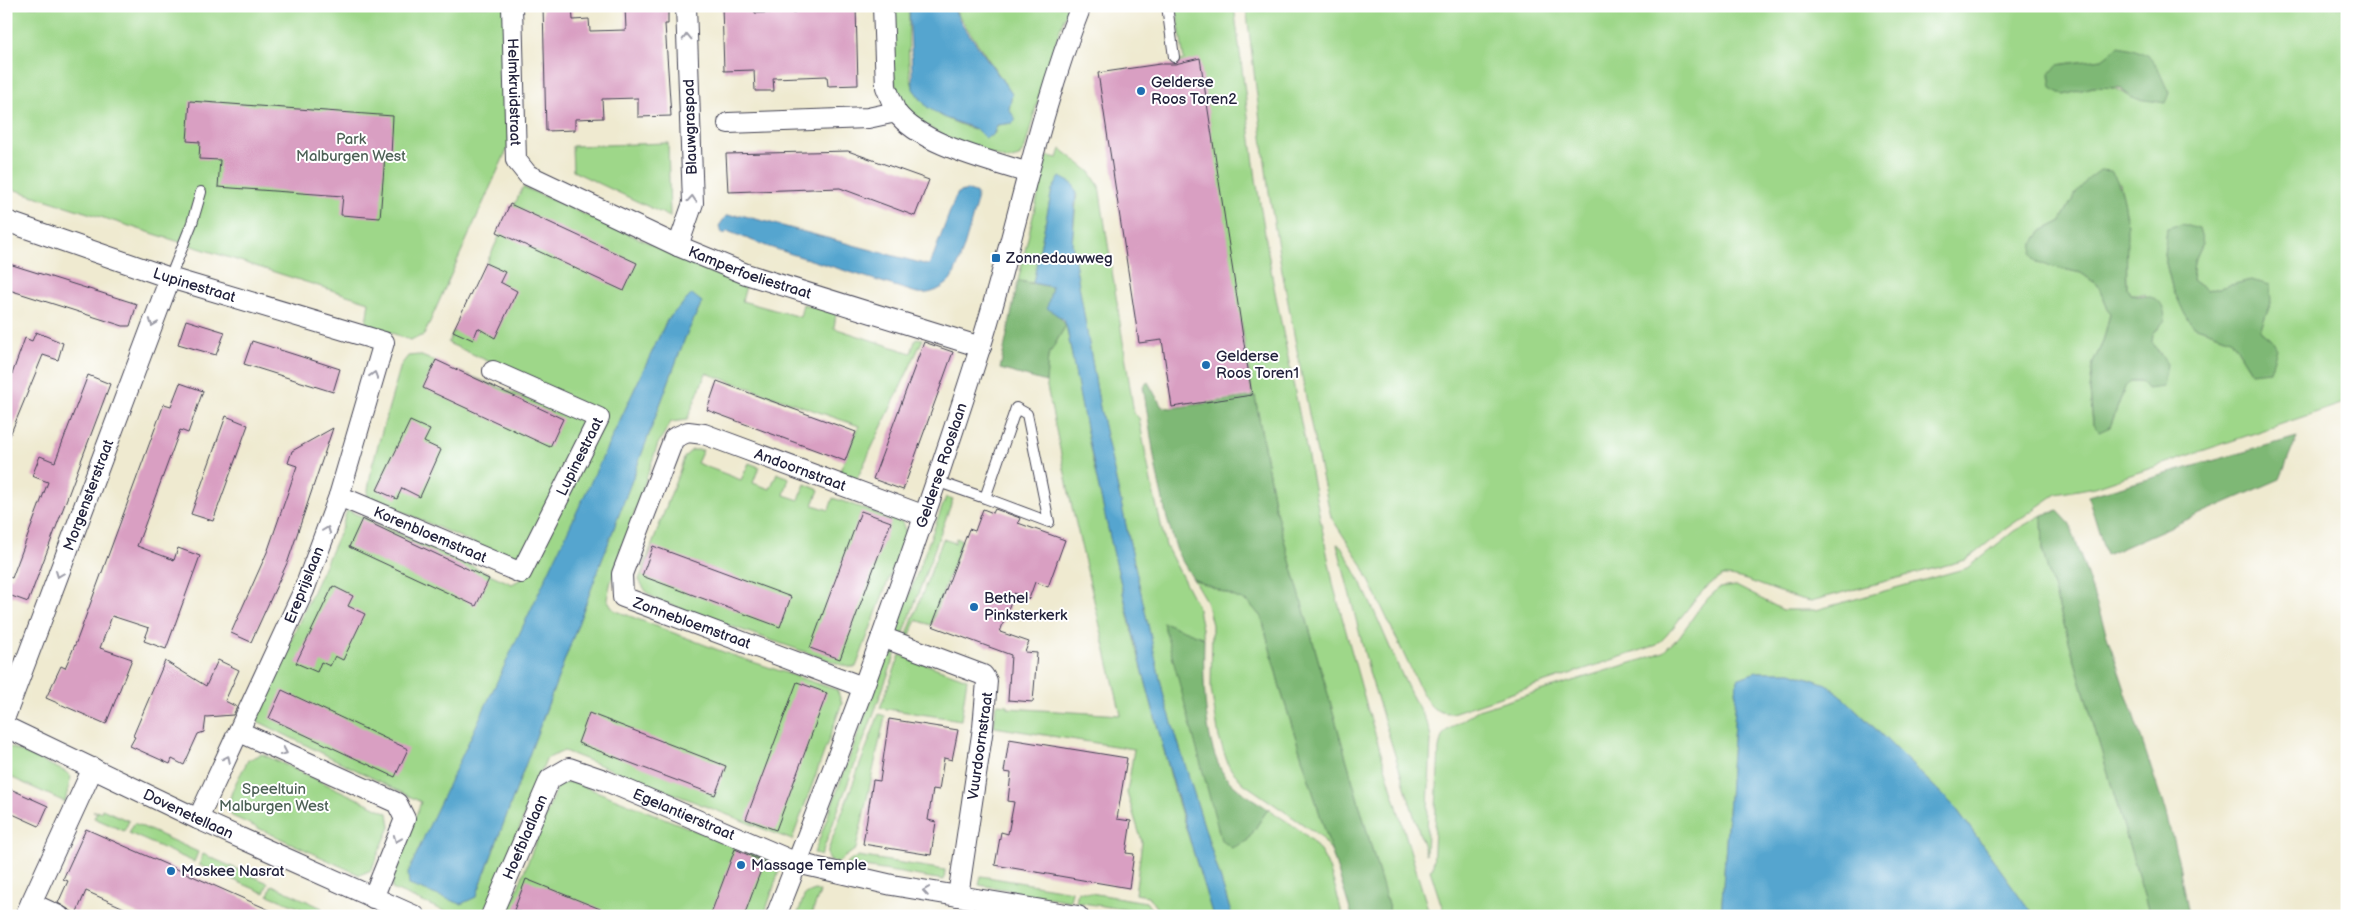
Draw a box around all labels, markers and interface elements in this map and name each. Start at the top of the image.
one-way arrow [682,33,693,41]
street label: Helmkruidstraat [503,38,525,146]
place label: Gelderse Roos Toren2 [1151,73,1237,109]
street label: Blauwgraspad [679,79,702,175]
marker: Gelderse Roos Toren2 [1135,85,1147,97]
park label: Park Malburgen West [296,130,406,166]
one-way arrow [686,195,697,203]
street label: Kamperfoeliestraat [685,242,814,304]
place label: Zonnedauwweg [1005,249,1113,268]
marker: Zonnedauwweg [990,252,1002,264]
street label: Lupinestraat [150,264,238,307]
one-way arrow [149,318,159,327]
place label: Gelderse Roos Toren1 [1216,347,1299,383]
marker: Gelderse Roos Toren1 [1200,359,1212,371]
one-way arrow [369,371,379,379]
street label: Gelderse Rooslaan [912,401,972,531]
street label: Lupinestraat [552,414,608,499]
street label: Morgensterstraat [59,437,119,553]
street label: Andoornstraat [752,445,849,496]
street label: Korenbloemstraat [371,503,490,568]
one-way arrow [321,526,331,535]
street label: Ereprijslaan [280,544,328,626]
one-way arrow [55,569,65,577]
place label: Bethel Pinksterkerk [984,589,1068,625]
street label: Zonnebloemstraat [629,593,754,654]
marker: Bethel Pinksterkerk [968,601,980,613]
street label: Vuurdoornstraat [964,691,998,801]
one-way arrow [279,746,288,756]
one-way arrow [220,755,231,764]
park label: Speeltuin Malburgen West [219,780,329,816]
street label: Dovenetellaan [140,785,236,844]
street label: Egelantierstraat [630,785,738,845]
street label: Hoefbladlaan [499,792,552,883]
one-way arrow [392,834,402,842]
place label: Massage Temple [751,856,867,875]
marker: Massage Temple [735,859,747,871]
place label: Moskee Nasrat [181,862,285,881]
marker: Moskee Nasrat [165,865,177,877]
one-way arrow [922,886,931,896]

